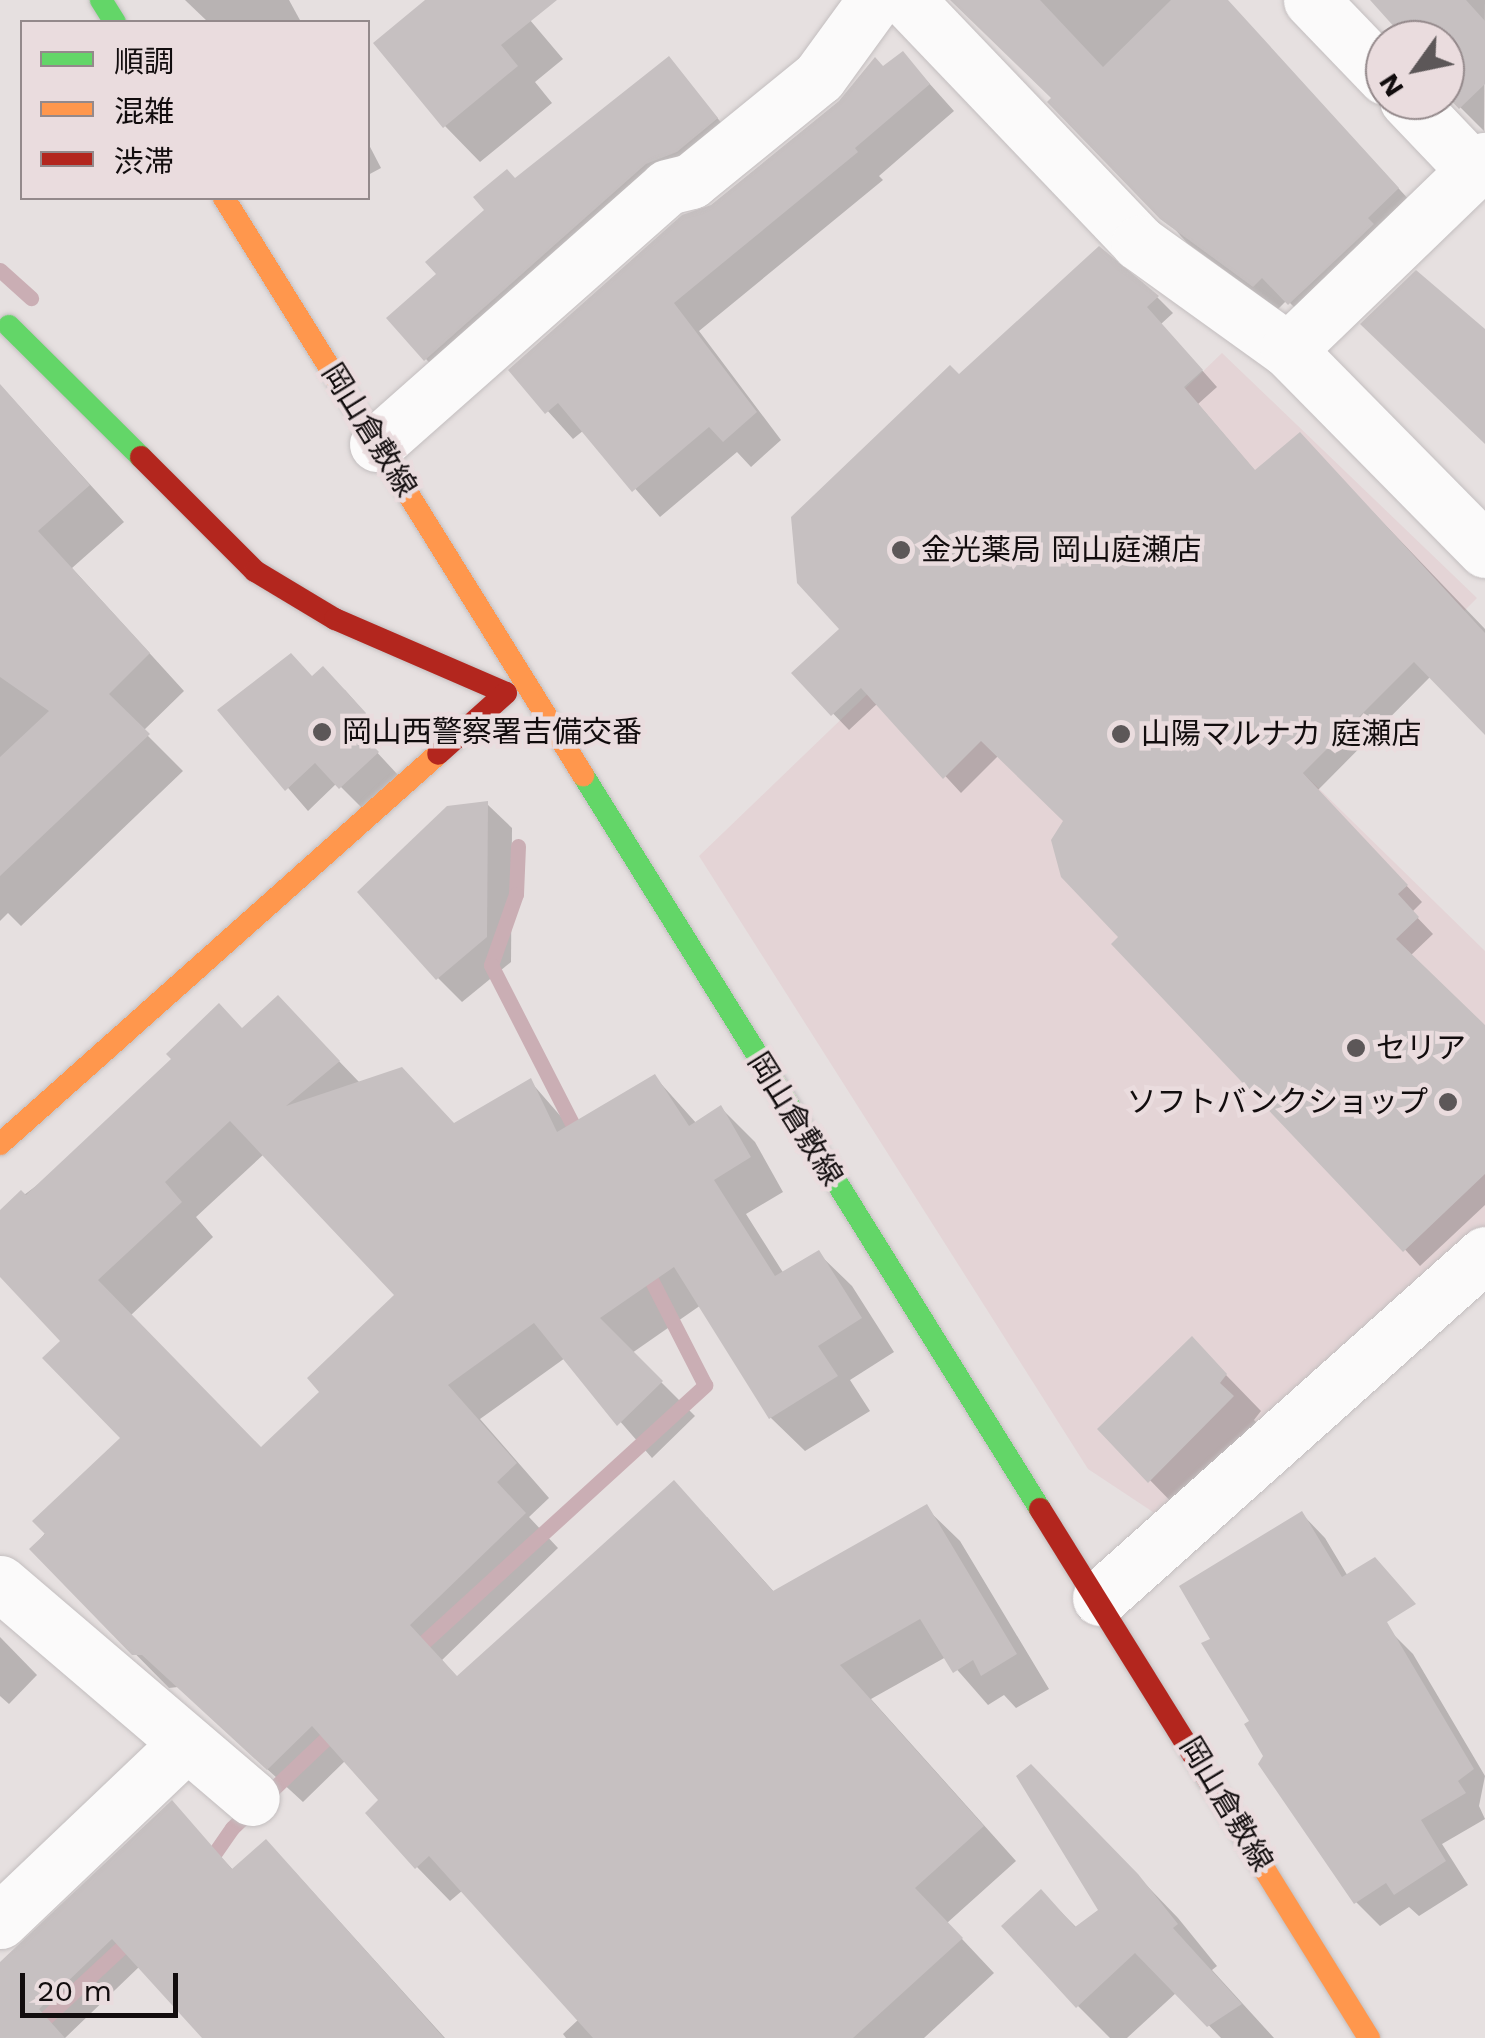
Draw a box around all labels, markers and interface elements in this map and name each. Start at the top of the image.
legend [20,20,370,200]
north arrow [1365,20,1465,120]
text: 順調 [114,44,174,79]
text: N [1372,68,1411,103]
text: 混雑 [114,94,174,129]
text: 渋滞 [114,144,174,179]
street label: 岡山倉敷線 [314,357,424,503]
place label: 金光薬局 岡山庭瀬店 [921,532,1201,568]
marker: 金光薬局 岡山庭瀬店 [890,539,912,561]
place label: 岡山西警察署吉備交番 [342,714,642,750]
place label: 山陽マルナカ 庭瀬店 [1141,716,1421,752]
marker: 岡山西警察署吉備交番 [311,721,333,743]
marker: 山陽マルナカ 庭瀬店 [1110,723,1132,745]
place label: セリア [1376,1030,1466,1066]
marker: セリア [1345,1037,1367,1059]
street label: 岡山倉敷線 [740,1046,850,1192]
place label: ソフトバンクショップ [1128,1084,1428,1120]
marker: ソフトバンクショップ [1437,1091,1459,1113]
street label: 岡山倉敷線 [1172,1730,1280,1878]
scale bar [25,1953,182,2015]
text: 20 m [37,1973,112,2008]

